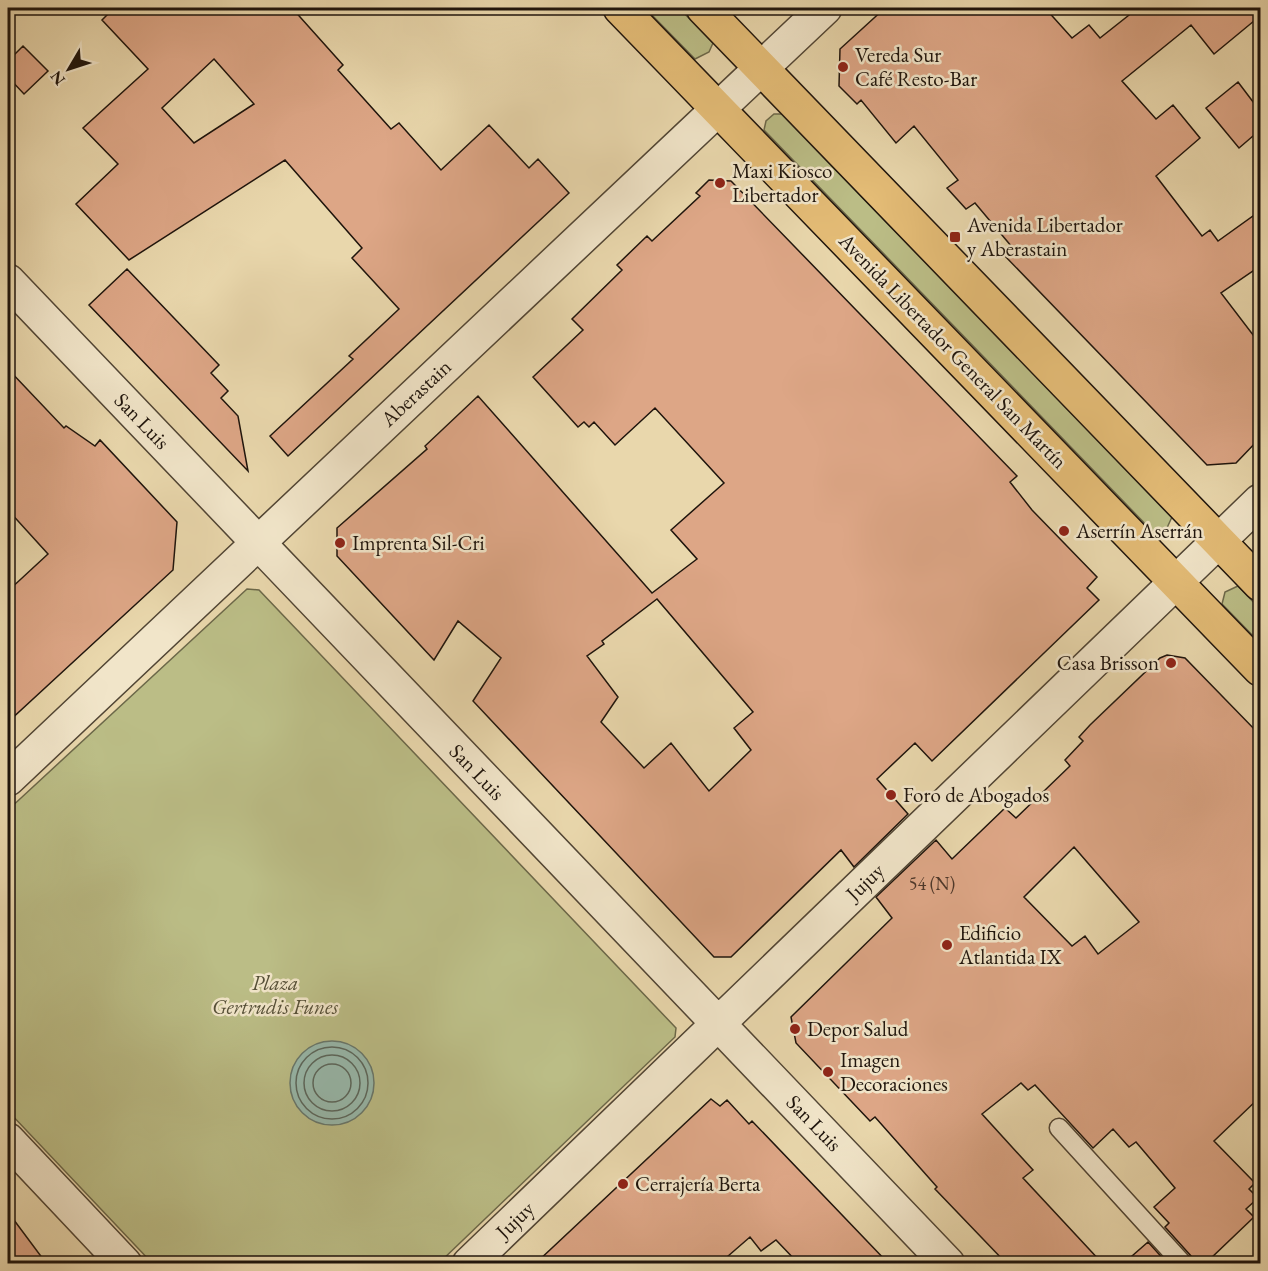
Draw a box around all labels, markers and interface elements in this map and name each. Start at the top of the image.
north arrow [39,39,99,99]
place label: Vereda Sur Café Resto-Bar [855,41,977,92]
marker: Vereda Sur Café Resto-Bar [836,60,850,74]
text: N [45,66,70,90]
place label: Maxi Kiosco Libertador [732,157,832,208]
marker: Maxi Kiosco Libertador [713,176,727,190]
place label: Avenida Libertador y Aberastain [966,211,1123,262]
street label: Avenida Libertador General San Martín [833,226,1073,474]
marker: Avenida Libertador y Aberastain [948,230,962,244]
street label: Aberastain [374,353,457,433]
street label: San Luis [109,387,176,455]
place label: Aserrín Aserrán [1075,517,1203,544]
marker: Aserrín Aserrán [1057,524,1071,538]
place label: Imprenta Sil-Cri [352,529,485,556]
marker: Imprenta Sil-Cri [333,536,347,550]
place label: Casa Brisson [1057,649,1159,676]
marker: Casa Brisson [1164,656,1178,670]
street label: San Luis [444,738,511,806]
place label: Foro de Abogados [903,781,1049,808]
marker: Foro de Abogados [884,788,898,802]
street label: Jujuy [838,856,890,908]
house number: 54 (N) [909,872,955,895]
place label: Edificio Atlantida IX [958,919,1062,970]
marker: Edificio Atlantida IX [940,938,954,952]
park label: Plaza Gertrudis Funes [212,969,338,1020]
place label: Depor Salud [807,1015,909,1042]
marker: Depor Salud [788,1022,802,1036]
place label: Imagen Decoraciones [840,1046,948,1097]
marker: Imagen Decoraciones [821,1065,835,1079]
street label: San Luis [781,1089,848,1157]
place label: Cerrajería Berta [635,1170,761,1197]
marker: Cerrajería Berta [616,1177,630,1191]
street label: Jujuy [488,1194,540,1246]

